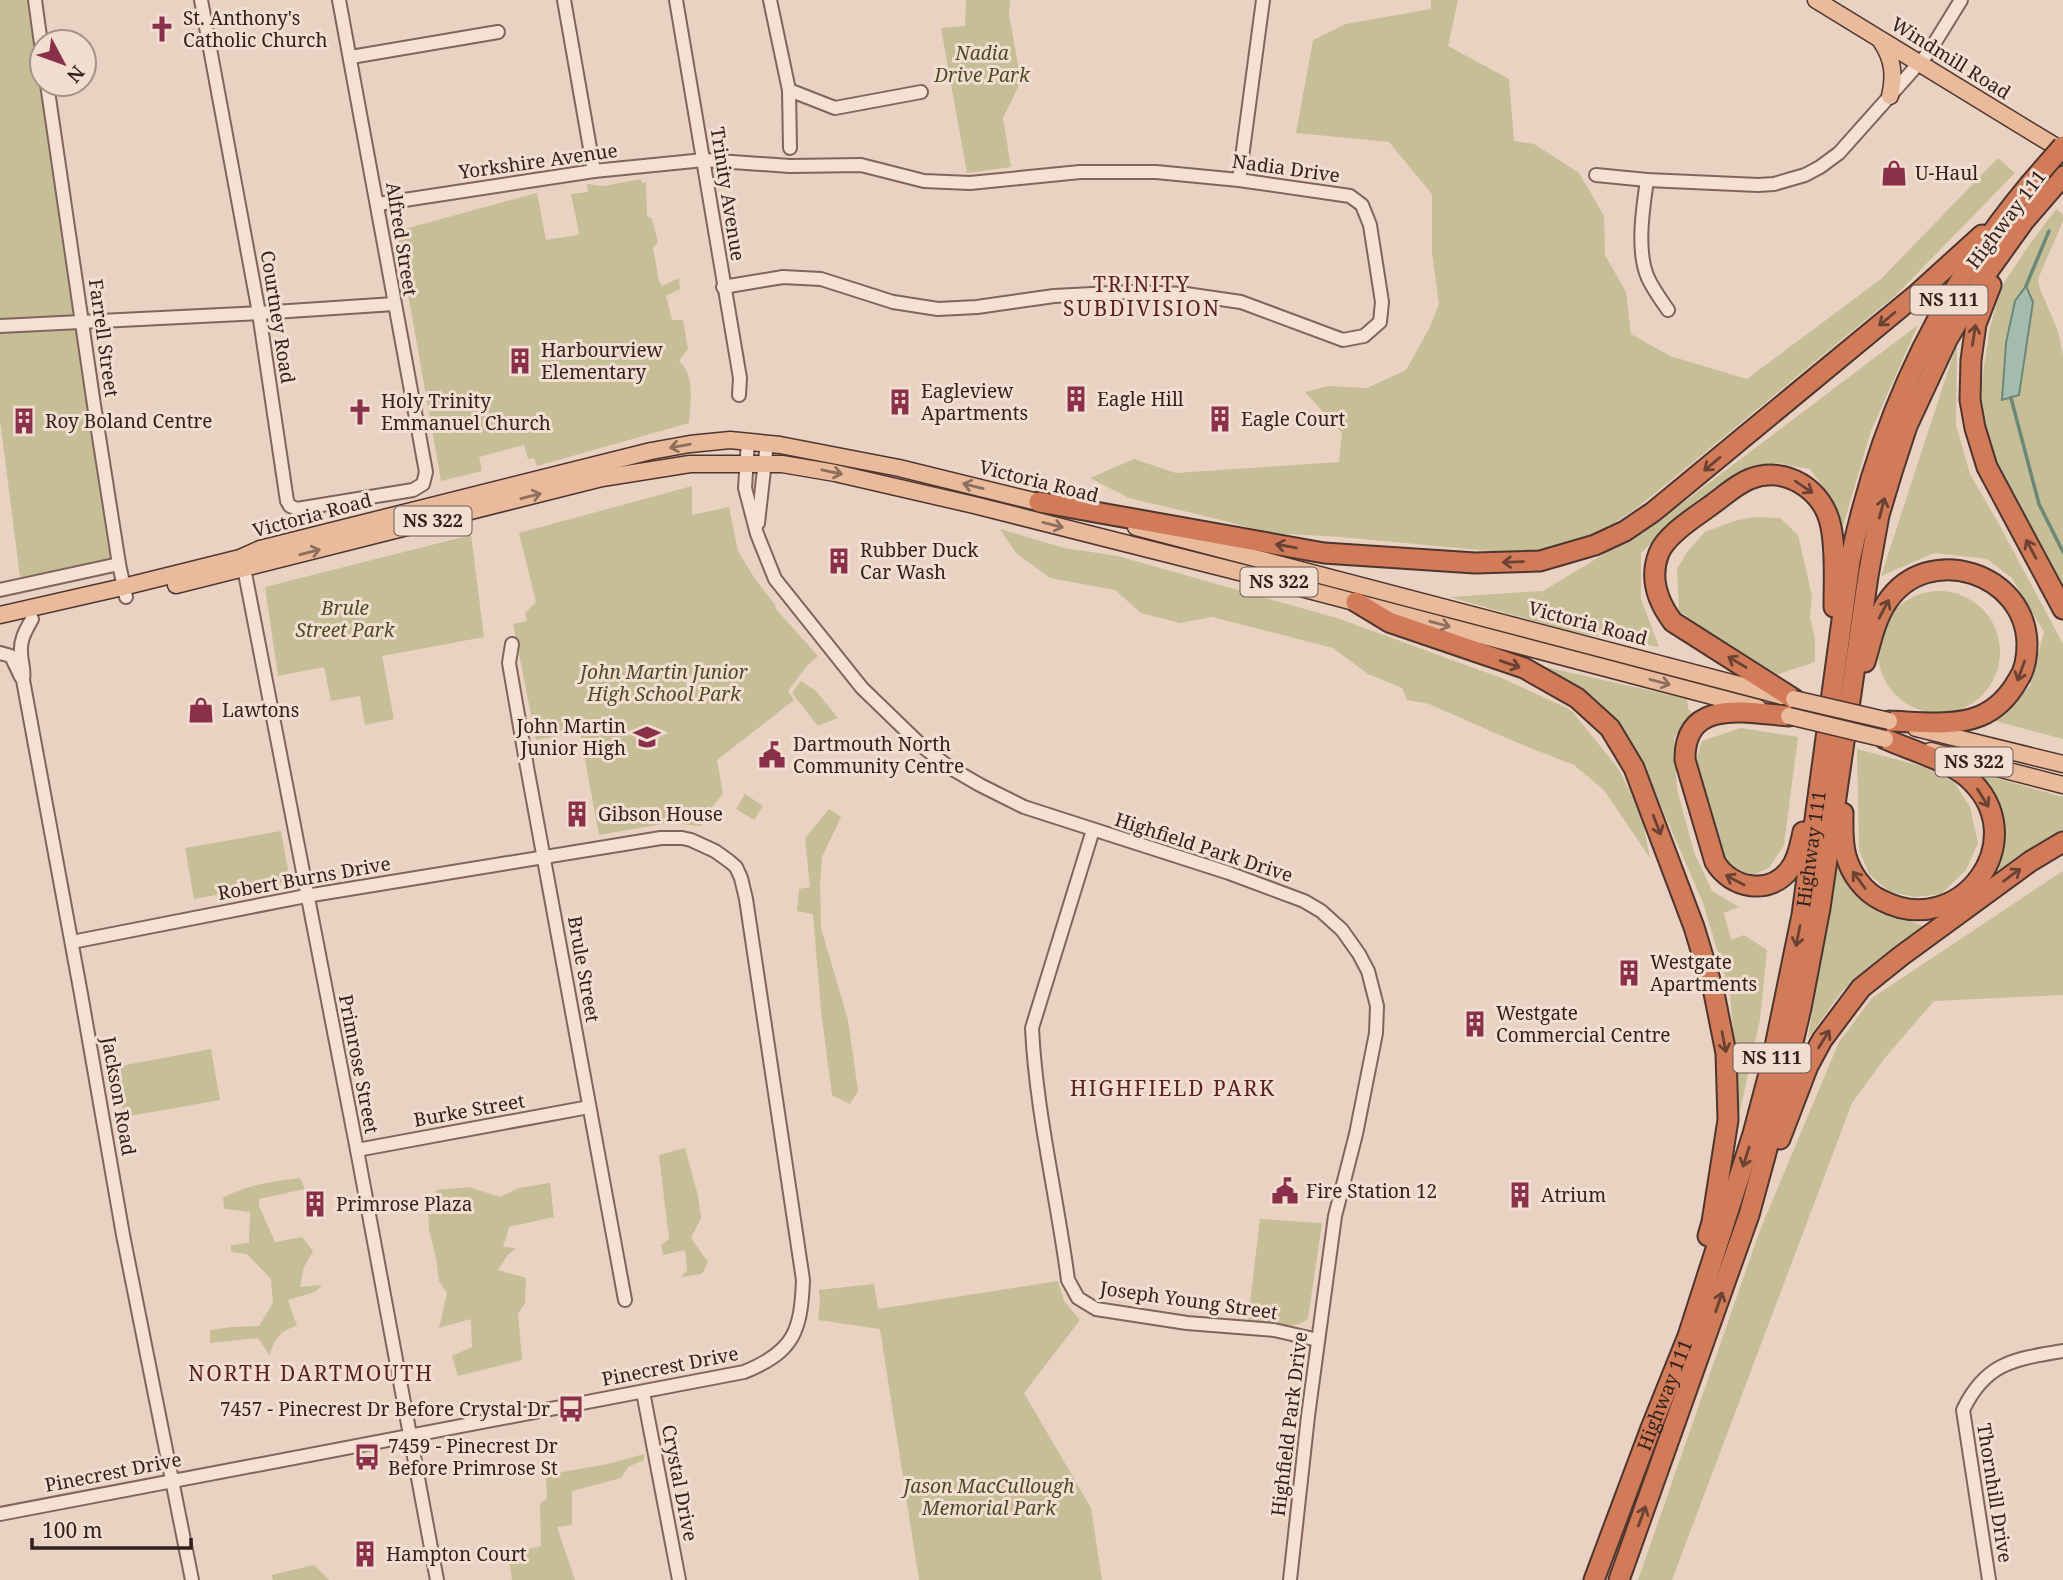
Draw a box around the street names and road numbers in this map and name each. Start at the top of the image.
street label: Windmill Road [1886,11,2016,105]
street label: Trinity Avenue [705,125,751,263]
street label: Yorkshire Avenue [456,137,619,185]
street label: Nadia Drive [1230,148,1342,188]
street label: Highway 111 [1960,164,2052,274]
street label: Alfred Street [380,180,424,298]
street label: Courtney Road [255,249,301,386]
street label: Farrell Street [83,277,125,399]
road number: NS 111 [1910,286,1988,314]
street label: Victoria Road [976,454,1102,508]
street label: Victoria Road [250,487,375,543]
road number: NS 322 [394,506,472,536]
road number: NS 322 [1240,568,1318,596]
street label: Victoria Road [1526,595,1651,651]
road number: NS 322 [1936,748,2012,776]
street label: Highway 111 [1790,789,1832,909]
street label: Highfield Park Drive [1112,806,1296,888]
street label: Robert Burns Drive [216,850,392,906]
street label: Brule Street [562,914,606,1024]
street label: Primrose Street [333,992,385,1136]
street label: Jackson Road [96,1033,142,1158]
road number: NS 111 [1734,1044,1810,1072]
street label: Burke Street [411,1087,527,1133]
street label: Joseph Young Street [1098,1275,1280,1325]
street label: Highfield Park Drive [1265,1330,1313,1518]
street label: Highway 111 [1631,1335,1698,1454]
street label: Pinecrest Drive [599,1340,741,1392]
street label: Thornhill Drive [1971,1421,2019,1565]
street label: Crystal Drive [656,1423,704,1543]
street label: Pinecrest Drive [42,1446,184,1498]

